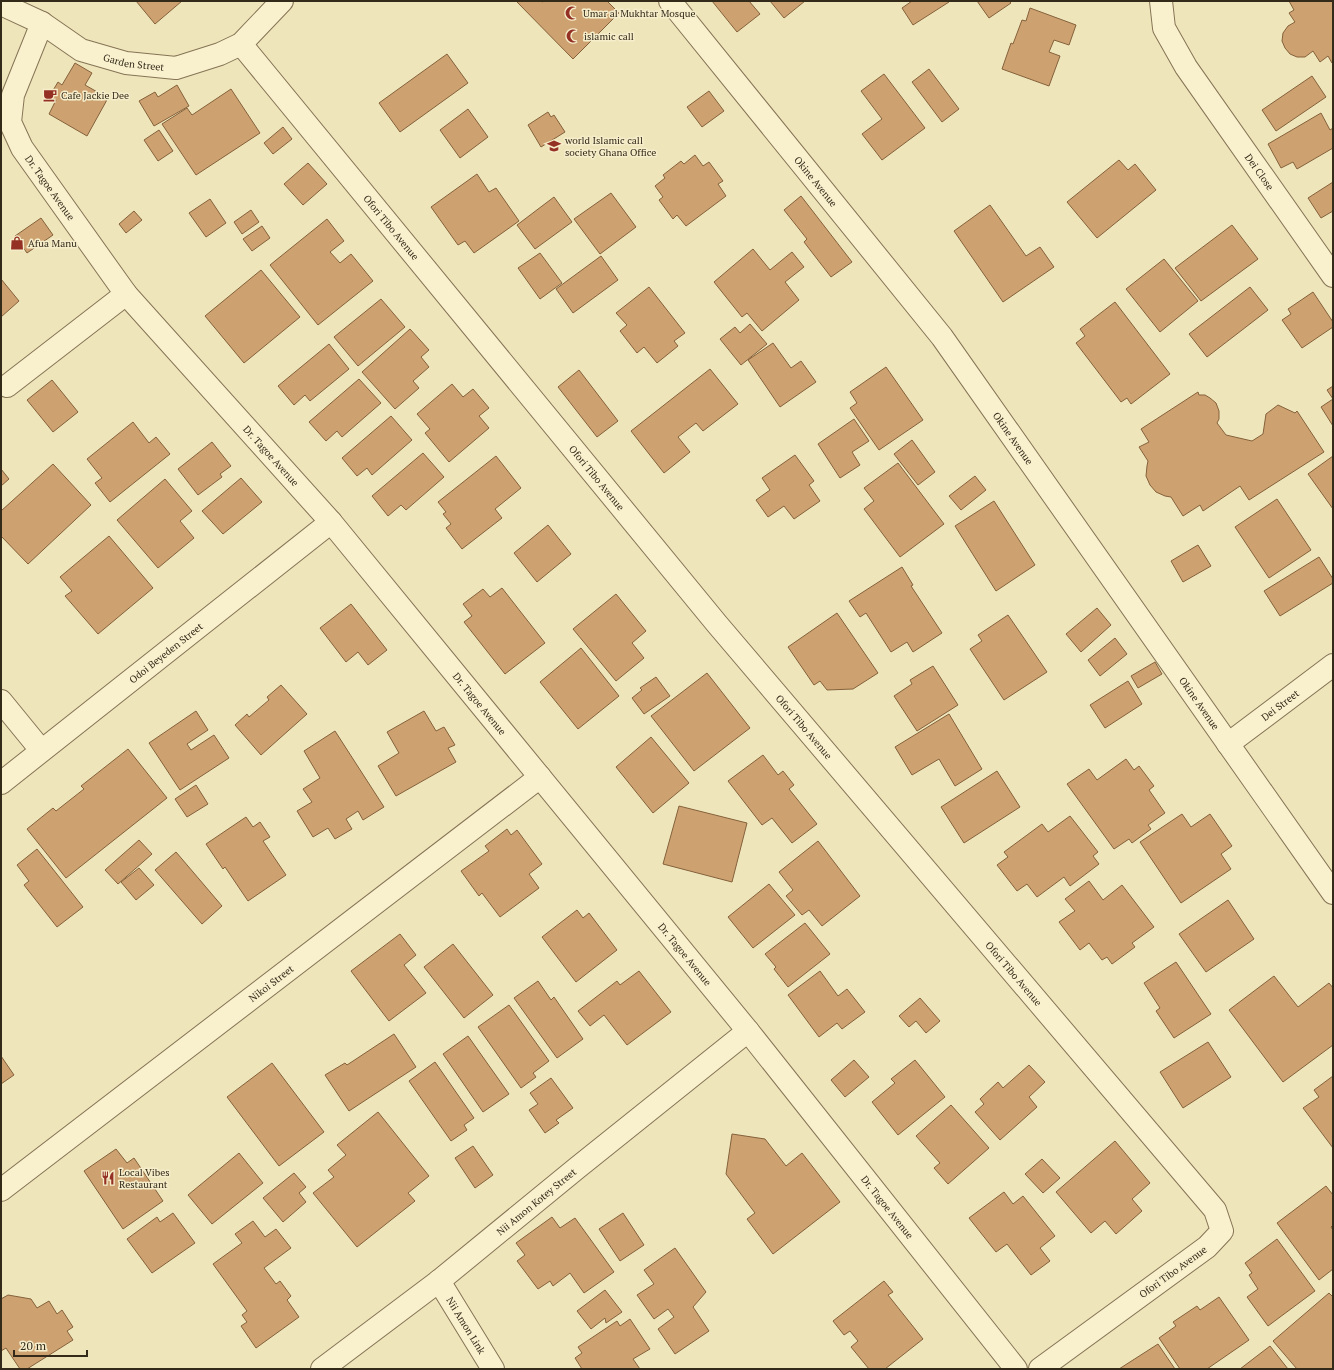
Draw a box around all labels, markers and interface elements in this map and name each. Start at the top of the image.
mosque icon: Umar al Mukhtar Mosque [564,5,580,21]
place label: Umar al Mukhtar Mosque [583,7,695,20]
mosque icon: islamic call [565,28,581,44]
place label: islamic call [584,30,634,43]
street label: Garden Street [102,50,165,73]
cafe icon: Cafe Jackie Dee [42,87,58,103]
place label: Cafe Jackie Dee [61,89,129,102]
place label: world Islamic call society Ghana Office [564,134,656,159]
school or university icon: world Islamic call society Ghana Office [546,138,562,154]
street label: Dei Close [1242,151,1277,193]
street label: Dr. Tagoe Avenue [22,152,78,223]
street label: Okine Avenue [792,153,840,209]
street label: Ofori Tibo Avenue [361,192,422,263]
shop icon: Afua Manu [9,235,25,251]
place label: Afua Manu [28,237,77,250]
street label: Okine Avenue [990,409,1036,467]
street label: Dr. Tagoe Avenue [241,423,302,489]
street label: Ofori Tibo Avenue [566,442,628,513]
street label: Odoi Beyeden Street [126,619,205,686]
street label: Dr. Tagoe Avenue [450,670,509,738]
street label: Okine Avenue [1176,674,1223,732]
street label: Dei Street [1258,686,1302,723]
street label: Ofori Tibo Avenue [773,692,835,762]
street label: Dr. Tagoe Avenue [656,920,715,988]
street label: Ofori Tibo Avenue [983,939,1045,1008]
street label: Nikoi Street [246,962,296,1005]
street label: Nii Amon Kotey Street [494,1165,579,1238]
place label: Local Vibes Restaurant [119,1166,170,1191]
restaurant icon: Local Vibes Restaurant [100,1170,116,1186]
street label: Dr. Tagoe Avenue [859,1173,917,1241]
street label: Ofori Tibo Avenue [1137,1243,1209,1301]
street label: Nii Amon Link [444,1294,489,1357]
scale bar [14,1332,87,1358]
text: 20 m [20,1338,47,1353]

